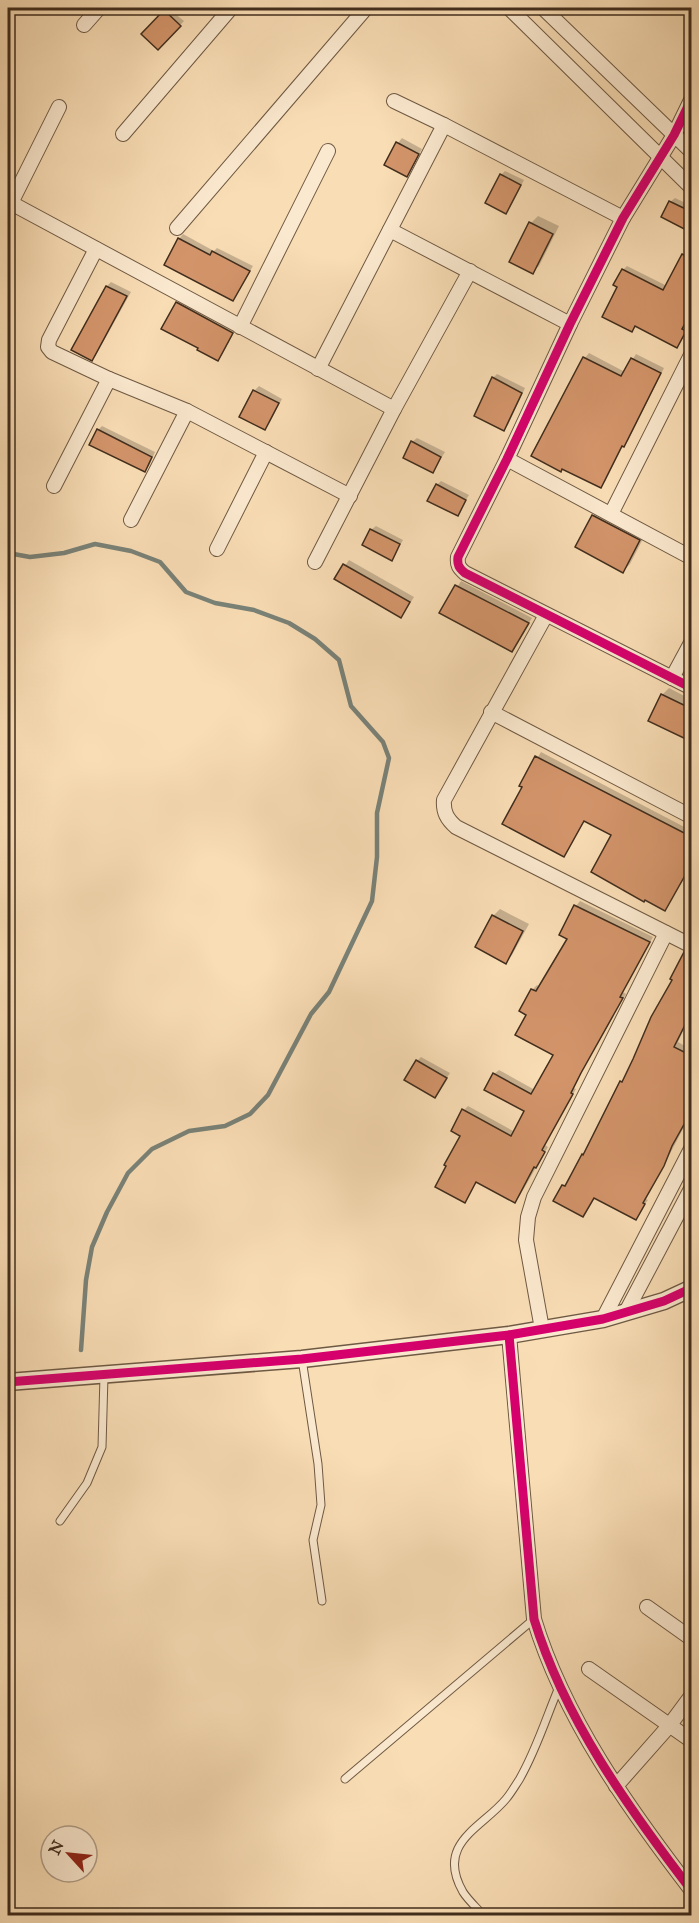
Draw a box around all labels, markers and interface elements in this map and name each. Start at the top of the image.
north arrow [39,1824,99,1884]
text: N [45,1837,68,1858]

